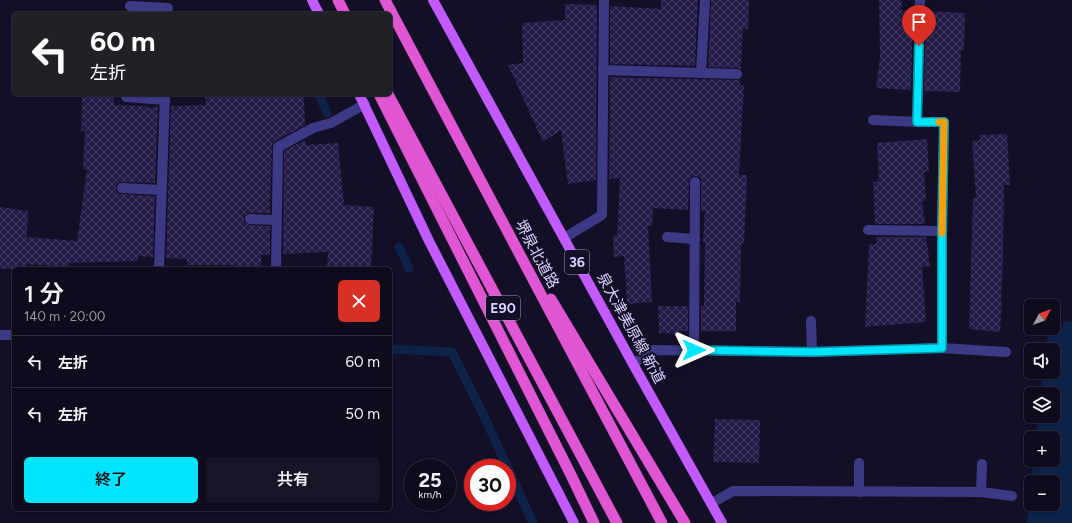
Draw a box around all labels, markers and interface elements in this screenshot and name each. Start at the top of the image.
pin [902,5,936,46]
icon: arrive [908,11,930,33]
text: 60 m [90,24,155,58]
icon: left [24,28,76,80]
text: 左折 [90,62,126,84]
street label: 堺泉北道路 [511,217,563,291]
road number: 36 [565,250,589,274]
street label: 泉大津美原線 新道 [593,270,669,386]
text: 1 分 [24,279,64,308]
button: close [338,280,380,322]
road number: E90 [486,296,520,320]
north arrow [1024,299,1060,335]
map controls [1024,299,1060,511]
text: 140 m · 20:00 [24,309,105,324]
position arrow [673,329,715,371]
button: sound [1024,343,1060,379]
icon: left [24,351,46,373]
text: 60 m [345,353,380,371]
text: 左折 [58,354,88,372]
button: layers [1024,387,1060,423]
icon: left [24,403,46,425]
text: 50 m [345,405,380,423]
text: 左折 [58,406,88,424]
button: + [1024,431,1060,467]
button: 終了 [24,457,198,503]
button: 共有 [206,457,380,503]
speed limit sign: 30 [464,459,516,511]
text: 25 [418,468,442,492]
button: − [1024,475,1060,511]
text: km/h [419,488,441,501]

